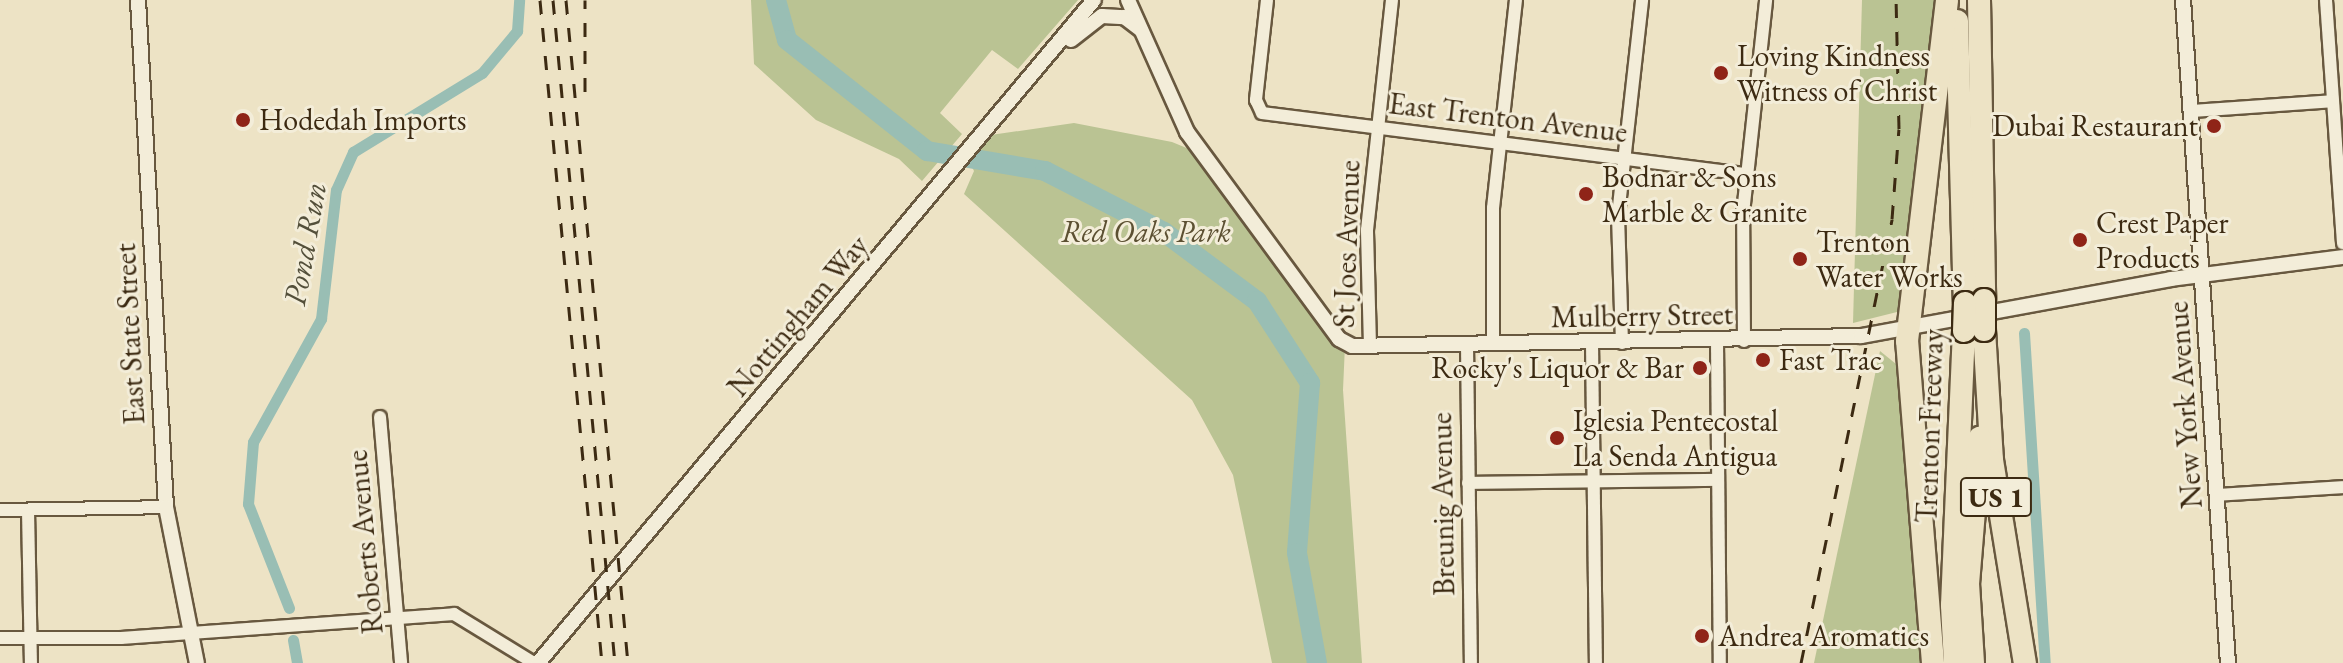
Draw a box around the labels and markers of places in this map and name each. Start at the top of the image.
place label: Loving Kindness Witness of Christ [1737,38,1937,108]
marker: Loving Kindness Witness of Christ [1712,64,1730,82]
place label: Hodedah Imports [259,102,466,138]
place label: Dubai Restaurant [1992,108,2198,144]
marker: Hodedah Imports [234,111,252,129]
marker: Dubai Restaurant [2205,117,2223,135]
place label: Bodnar & Sons Marble & Granite [1602,159,1807,230]
marker: Bodnar & Sons Marble & Granite [1577,185,1595,203]
place label: Crest Paper Products [2096,205,2228,276]
place label: Trenton Water Works [1816,224,1963,294]
marker: Crest Paper Products [2071,231,2089,249]
marker: Trenton Water Works [1791,250,1809,268]
place label: Fast Trac [1779,342,1882,378]
place label: Rocky's Liquor & Bar [1431,350,1684,386]
marker: Fast Trac [1754,351,1772,369]
marker: Rocky's Liquor & Bar [1691,359,1709,377]
place label: Iglesia Pentecostal La Senda Antigua [1573,403,1778,474]
marker: Iglesia Pentecostal La Senda Antigua [1548,429,1566,447]
place label: Andrea Aromatics [1718,618,1929,654]
marker: Andrea Aromatics [1693,627,1711,645]

